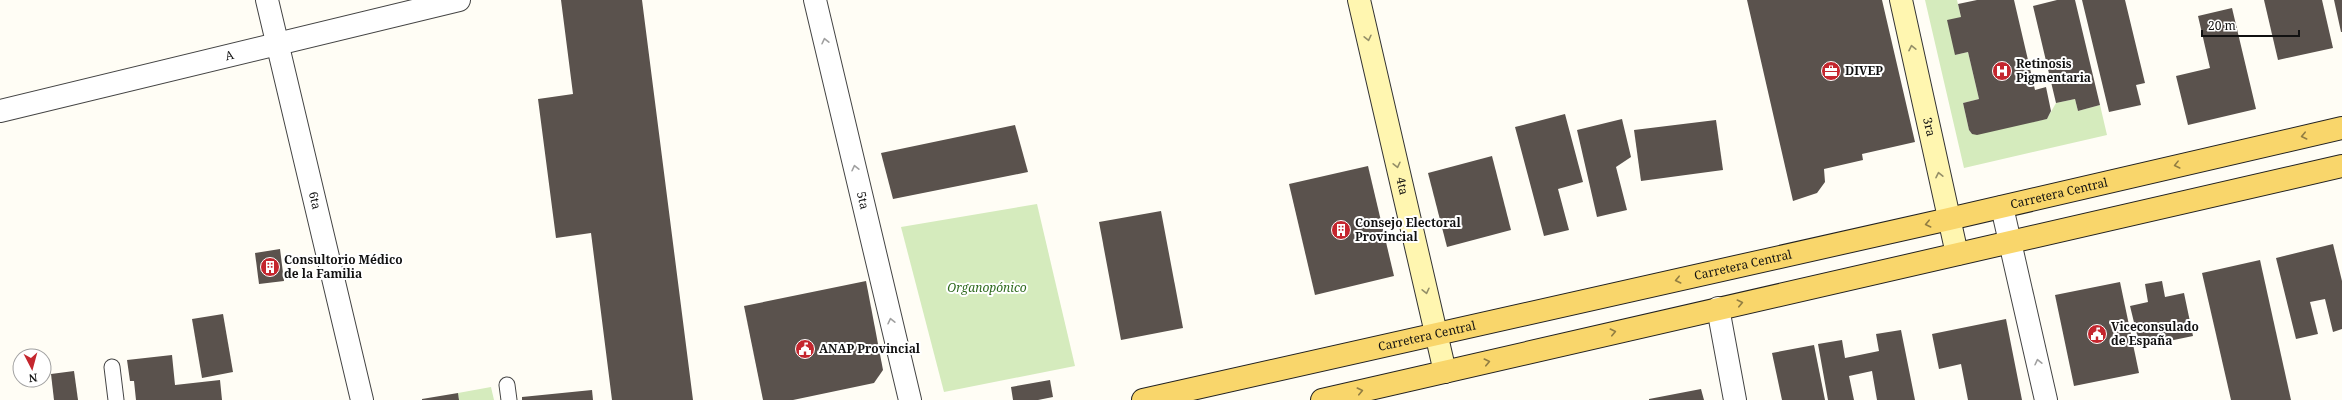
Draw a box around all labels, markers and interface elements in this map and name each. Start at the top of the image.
scale bar [2202,12,2299,38]
text: 20 m [2208,17,2236,34]
one-way arrow [1364,35,1372,41]
one-way arrow [821,38,829,44]
one-way arrow [1908,45,1916,51]
street label: A [223,46,236,64]
place label: Retinosis Pigmentaria [2016,55,2091,86]
office icon: DIVEP [1820,60,1842,82]
hospital icon: Retinosis Pigmentaria [1991,60,2013,82]
place label: DIVEP [1845,62,1883,79]
street label: 3ra [1919,116,1940,138]
one-way arrow [2301,132,2307,140]
one-way arrow [2174,160,2181,169]
one-way arrow [1393,162,1401,168]
one-way arrow [851,164,859,171]
one-way arrow [1936,172,1944,178]
street label: Carretera Central [2008,173,2110,213]
street label: 4ta [1392,175,1413,197]
street label: 6ta [305,190,325,211]
street label: 5ta [853,190,873,211]
place label: Consejo Electoral Provincial [1355,214,1461,245]
building icon: Consejo Electoral Provincial [1330,219,1352,241]
one-way arrow [1925,219,1931,227]
street label: Carretera Central [1693,246,1794,284]
place label: Consultorio Médico de la Familia [284,251,403,282]
building icon: Consultorio Médico de la Familia [259,256,281,278]
one-way arrow [1675,275,1681,283]
park label: Organopónico [947,279,1027,296]
one-way arrow [1422,288,1430,295]
one-way arrow [1737,299,1743,307]
street label: Carretera Central [1376,316,1478,355]
one-way arrow [888,318,896,324]
place label: Viceconsulado de España [2111,318,2199,349]
public building icon: Viceconsulado de España [2086,323,2108,345]
one-way arrow [1610,329,1617,337]
public building icon: ANAP Provincial [794,338,816,360]
place label: ANAP Provincial [819,340,921,357]
north arrow [12,348,52,388]
one-way arrow [1484,359,1490,367]
one-way arrow [2034,359,2042,365]
text: N [28,371,38,386]
one-way arrow [1357,388,1363,396]

